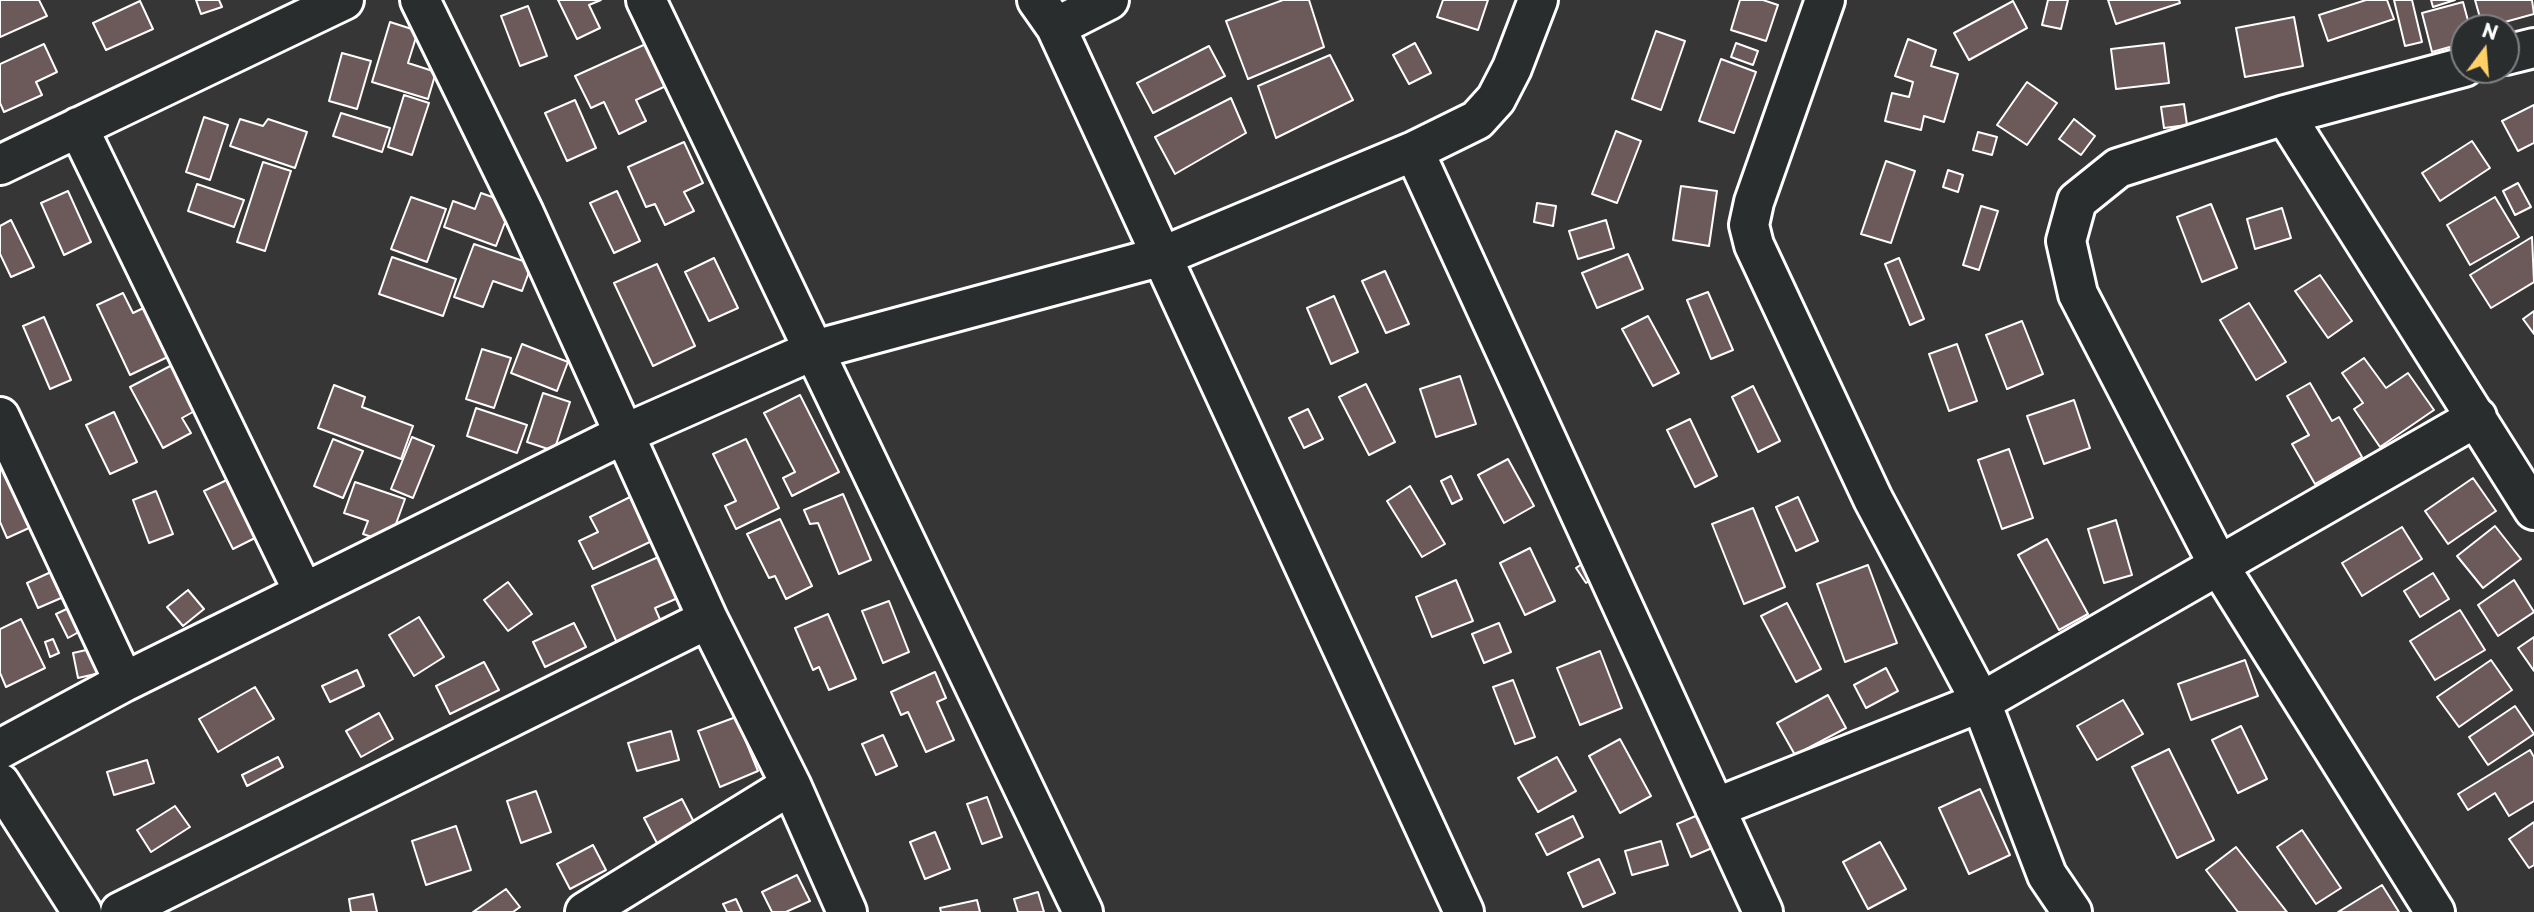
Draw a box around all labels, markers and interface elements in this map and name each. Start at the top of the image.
north arrow [2450,14,2520,84]
text: N [2479,15,2501,46]

